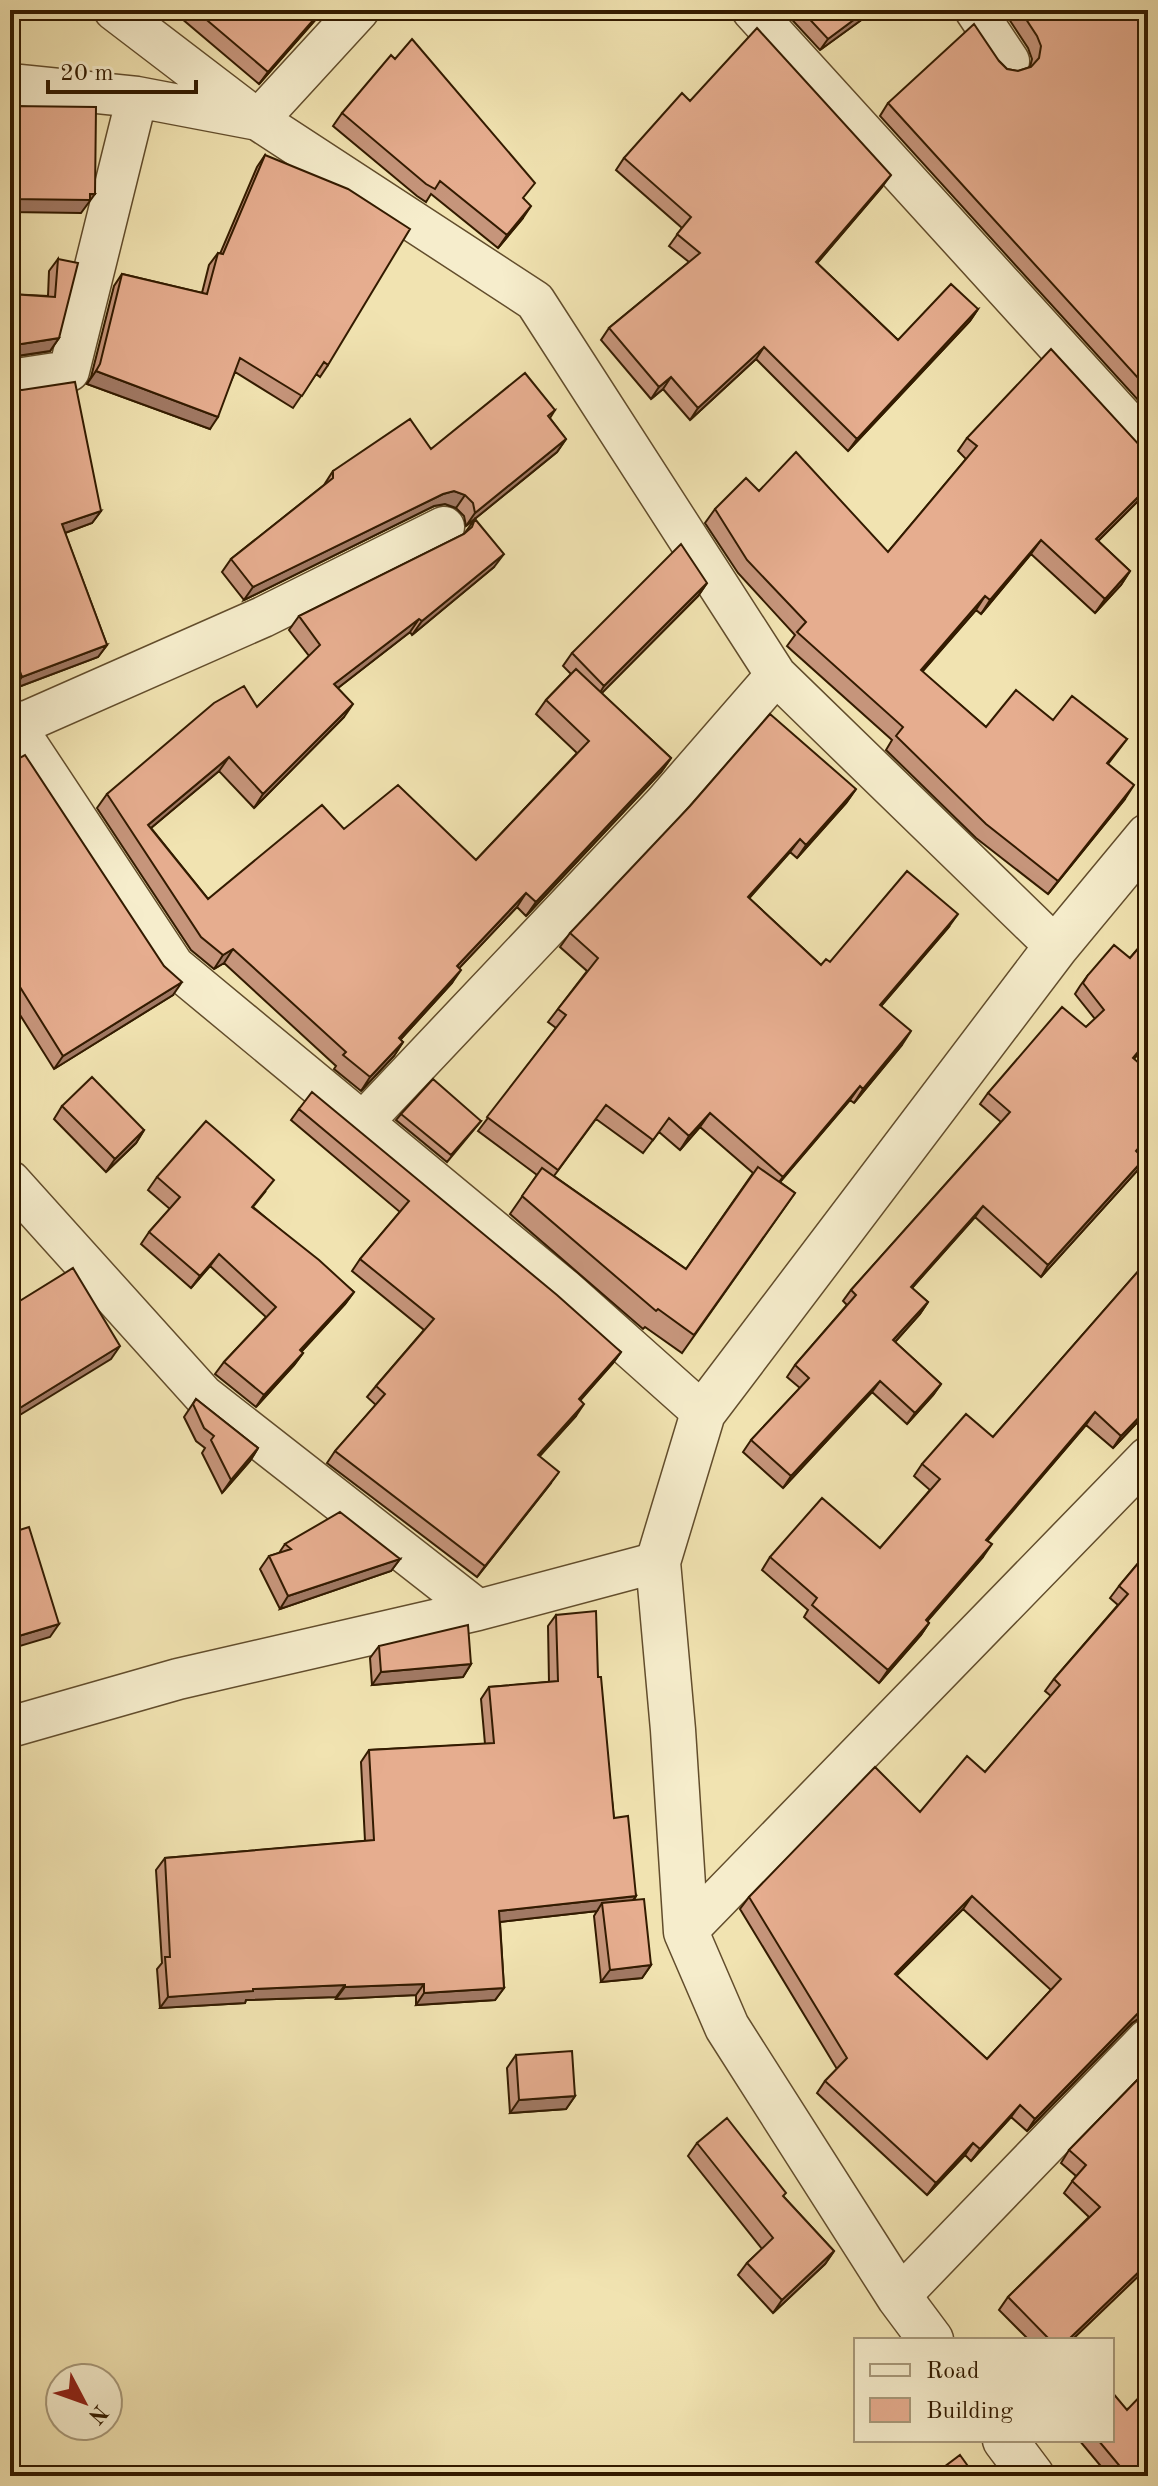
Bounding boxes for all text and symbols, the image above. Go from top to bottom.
scale bar [48,44,196,94]
text: 20 m [60,62,114,86]
legend [854,2338,1114,2442]
text: Road [926,2360,979,2384]
north arrow [44,2362,124,2442]
text: N [84,2400,111,2428]
text: Building [926,2400,1013,2424]

